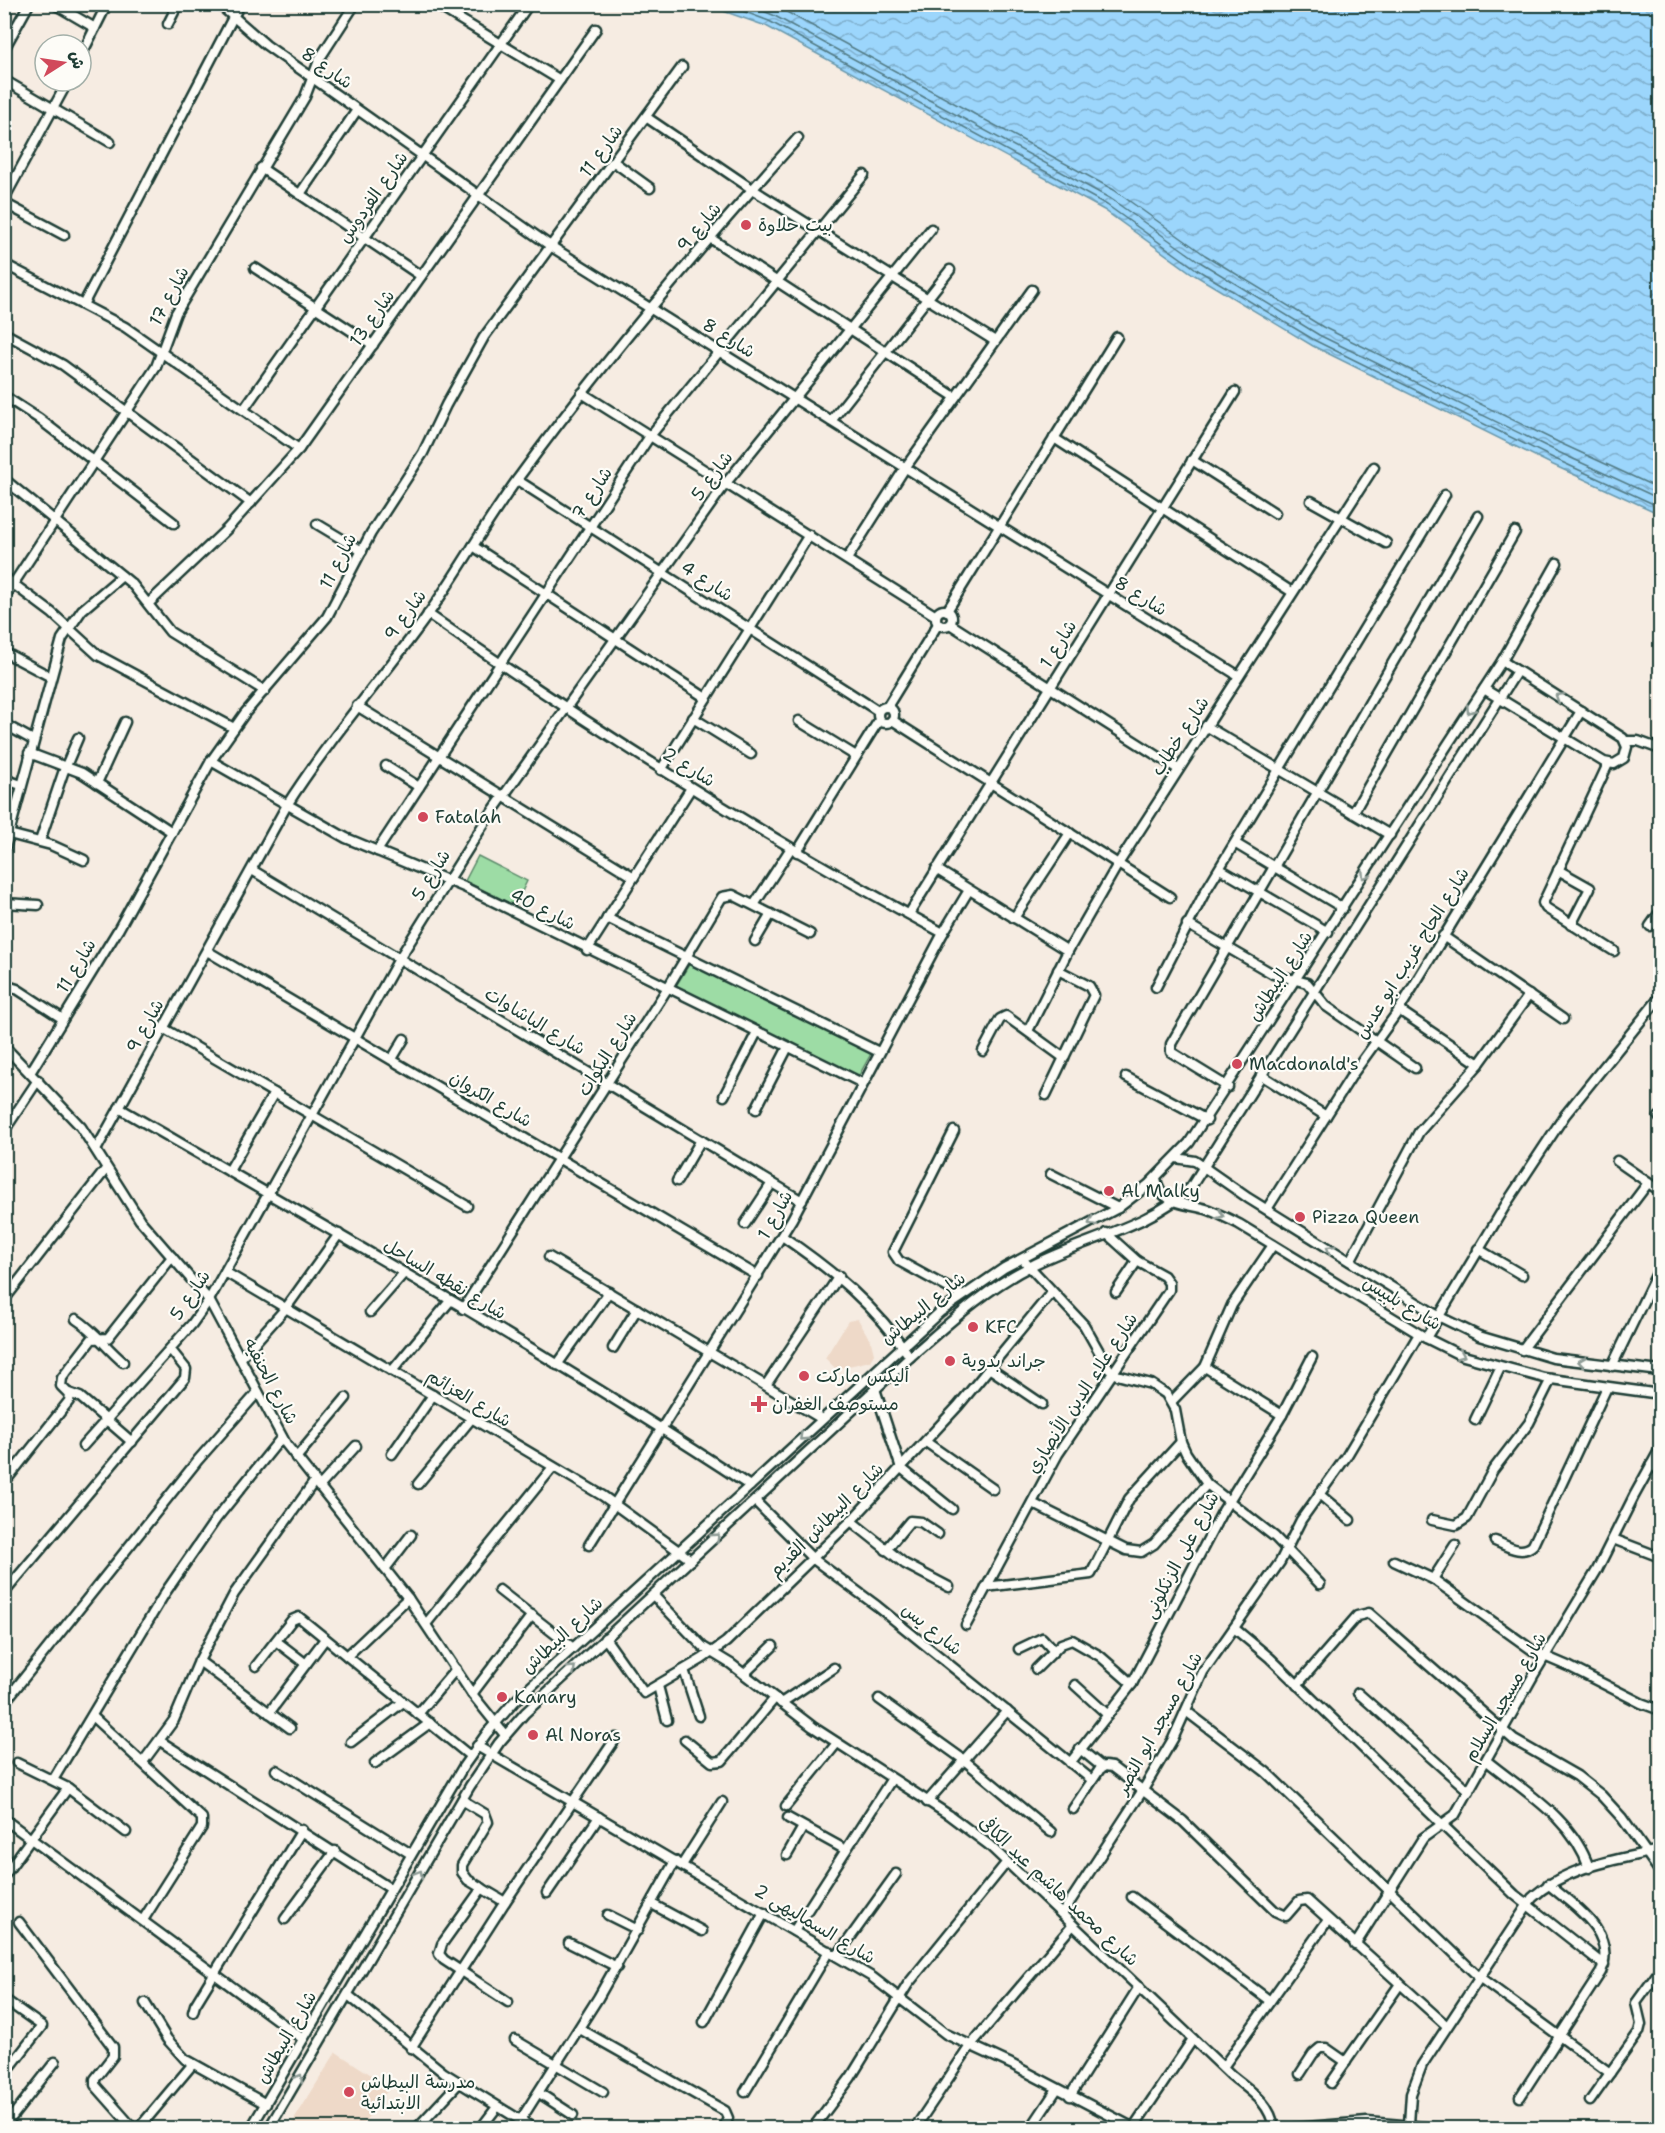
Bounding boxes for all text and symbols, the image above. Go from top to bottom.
north arrow [33,33,93,93]
street label: شارع 8 [296,42,358,94]
text: ش [65,49,89,71]
street label: شارع 11 [574,120,628,182]
street label: شارع الفردوس [333,146,413,248]
street label: شارع 9 [671,197,727,257]
place label: بيت حلاوة [758,213,833,237]
marker: بيت حلاوة [739,218,753,232]
street label: شارع 17 [143,262,195,330]
street label: شارع 13 [344,285,400,351]
street label: شارع 8 [698,313,760,363]
street label: شارع 5 [686,446,738,506]
street label: شارع 7 [566,462,618,524]
street label: شارع 11 [314,529,362,593]
street label: شارع 4 [676,555,738,607]
street label: شارع 8 [1110,571,1172,621]
street label: شارع 9 [378,585,432,645]
street label: شارع 1 [1034,615,1082,673]
street label: شارع خطاب [1145,692,1215,780]
one-way arrow [1555,693,1565,705]
one-way arrow [1467,704,1478,715]
street label: شارع 2 [658,742,720,792]
place label: Fatalah [435,805,501,829]
marker: Fatalah [416,810,430,824]
street label: شارع 5 [406,845,456,905]
street label: شارع الحاج غريب ابو عدس [1349,863,1475,1043]
one-way arrow [1361,868,1372,879]
street label: شارع 40 [506,882,580,936]
street label: شارع البيطاش [1242,926,1318,1026]
street label: شارع 11 [50,934,102,998]
street label: شارع الباشاوات [480,981,590,1061]
street label: شارع 9 [121,995,169,1057]
street label: شارع البكوات [572,1007,642,1101]
place label: Macdonald's [1249,1052,1359,1076]
marker: Macdonald's [1230,1057,1244,1071]
street label: شارع الكروان [445,1065,537,1133]
place label: Al Malky [1121,1179,1200,1203]
marker: Al Malky [1102,1184,1116,1198]
street label: شارع 1 [752,1186,798,1244]
place label: Pizza Queen [1312,1205,1419,1229]
one-way arrow [1213,1208,1224,1220]
marker: Pizza Queen [1293,1210,1307,1224]
one-way arrow [1088,1215,1099,1226]
street label: شارع نقطه الساحل [379,1233,511,1325]
one-way arrow [1326,1244,1336,1256]
street label: شارع 5 [164,1265,216,1325]
street label: شارع البيطاش [875,1266,971,1350]
street label: شارع بلبيس [1358,1270,1446,1336]
street label: شارع علاء الدين الأنصاري [1021,1308,1144,1479]
place label: KFC [985,1315,1017,1339]
marker: KFC [966,1320,980,1334]
street label: شارع الحنفيه [238,1334,304,1428]
one-way arrow [1455,1347,1465,1360]
place label: جراند بدوية [962,1349,1046,1373]
marker: جراند بدوية [943,1354,957,1368]
one-way arrow [1577,1356,1586,1368]
street label: شارع العزائم [421,1363,516,1434]
place label: أليكس ماركت [816,1364,909,1388]
marker: أليكس ماركت [797,1369,811,1383]
place label: مستوصف الغفران [772,1392,899,1416]
marker: مستوصف الغفران [750,1395,768,1413]
one-way arrow [799,1430,809,1441]
street label: شارع البيطاش القديم [763,1457,890,1584]
street label: شارع على الزنكلونى [1137,1487,1225,1623]
one-way arrow [709,1533,720,1544]
street label: شارع البيطاش [516,1591,608,1679]
street label: شارع يس [897,1597,967,1661]
street label: شارع مسجد السلام [1458,1628,1554,1767]
street label: شارع مسجد ابو النصر [1109,1648,1208,1800]
one-way arrow [566,1665,576,1676]
place label: Kanary [514,1685,577,1709]
marker: Kanary [495,1690,509,1704]
place label: Al Noras [545,1723,621,1747]
marker: Al Noras [526,1728,540,1742]
street label: شارع محمد هاشم عبد الكافى [973,1811,1144,1973]
one-way arrow [411,1870,423,1880]
street label: شارع السماليهى 2 [750,1878,880,1970]
street label: شارع البيطاش [250,1986,322,2088]
place label: مدرسة البيطاش الابتدائية [361,2070,475,2115]
one-way arrow [291,2074,303,2084]
marker: مدرسة البيطاش الابتدائية [342,2085,356,2099]

